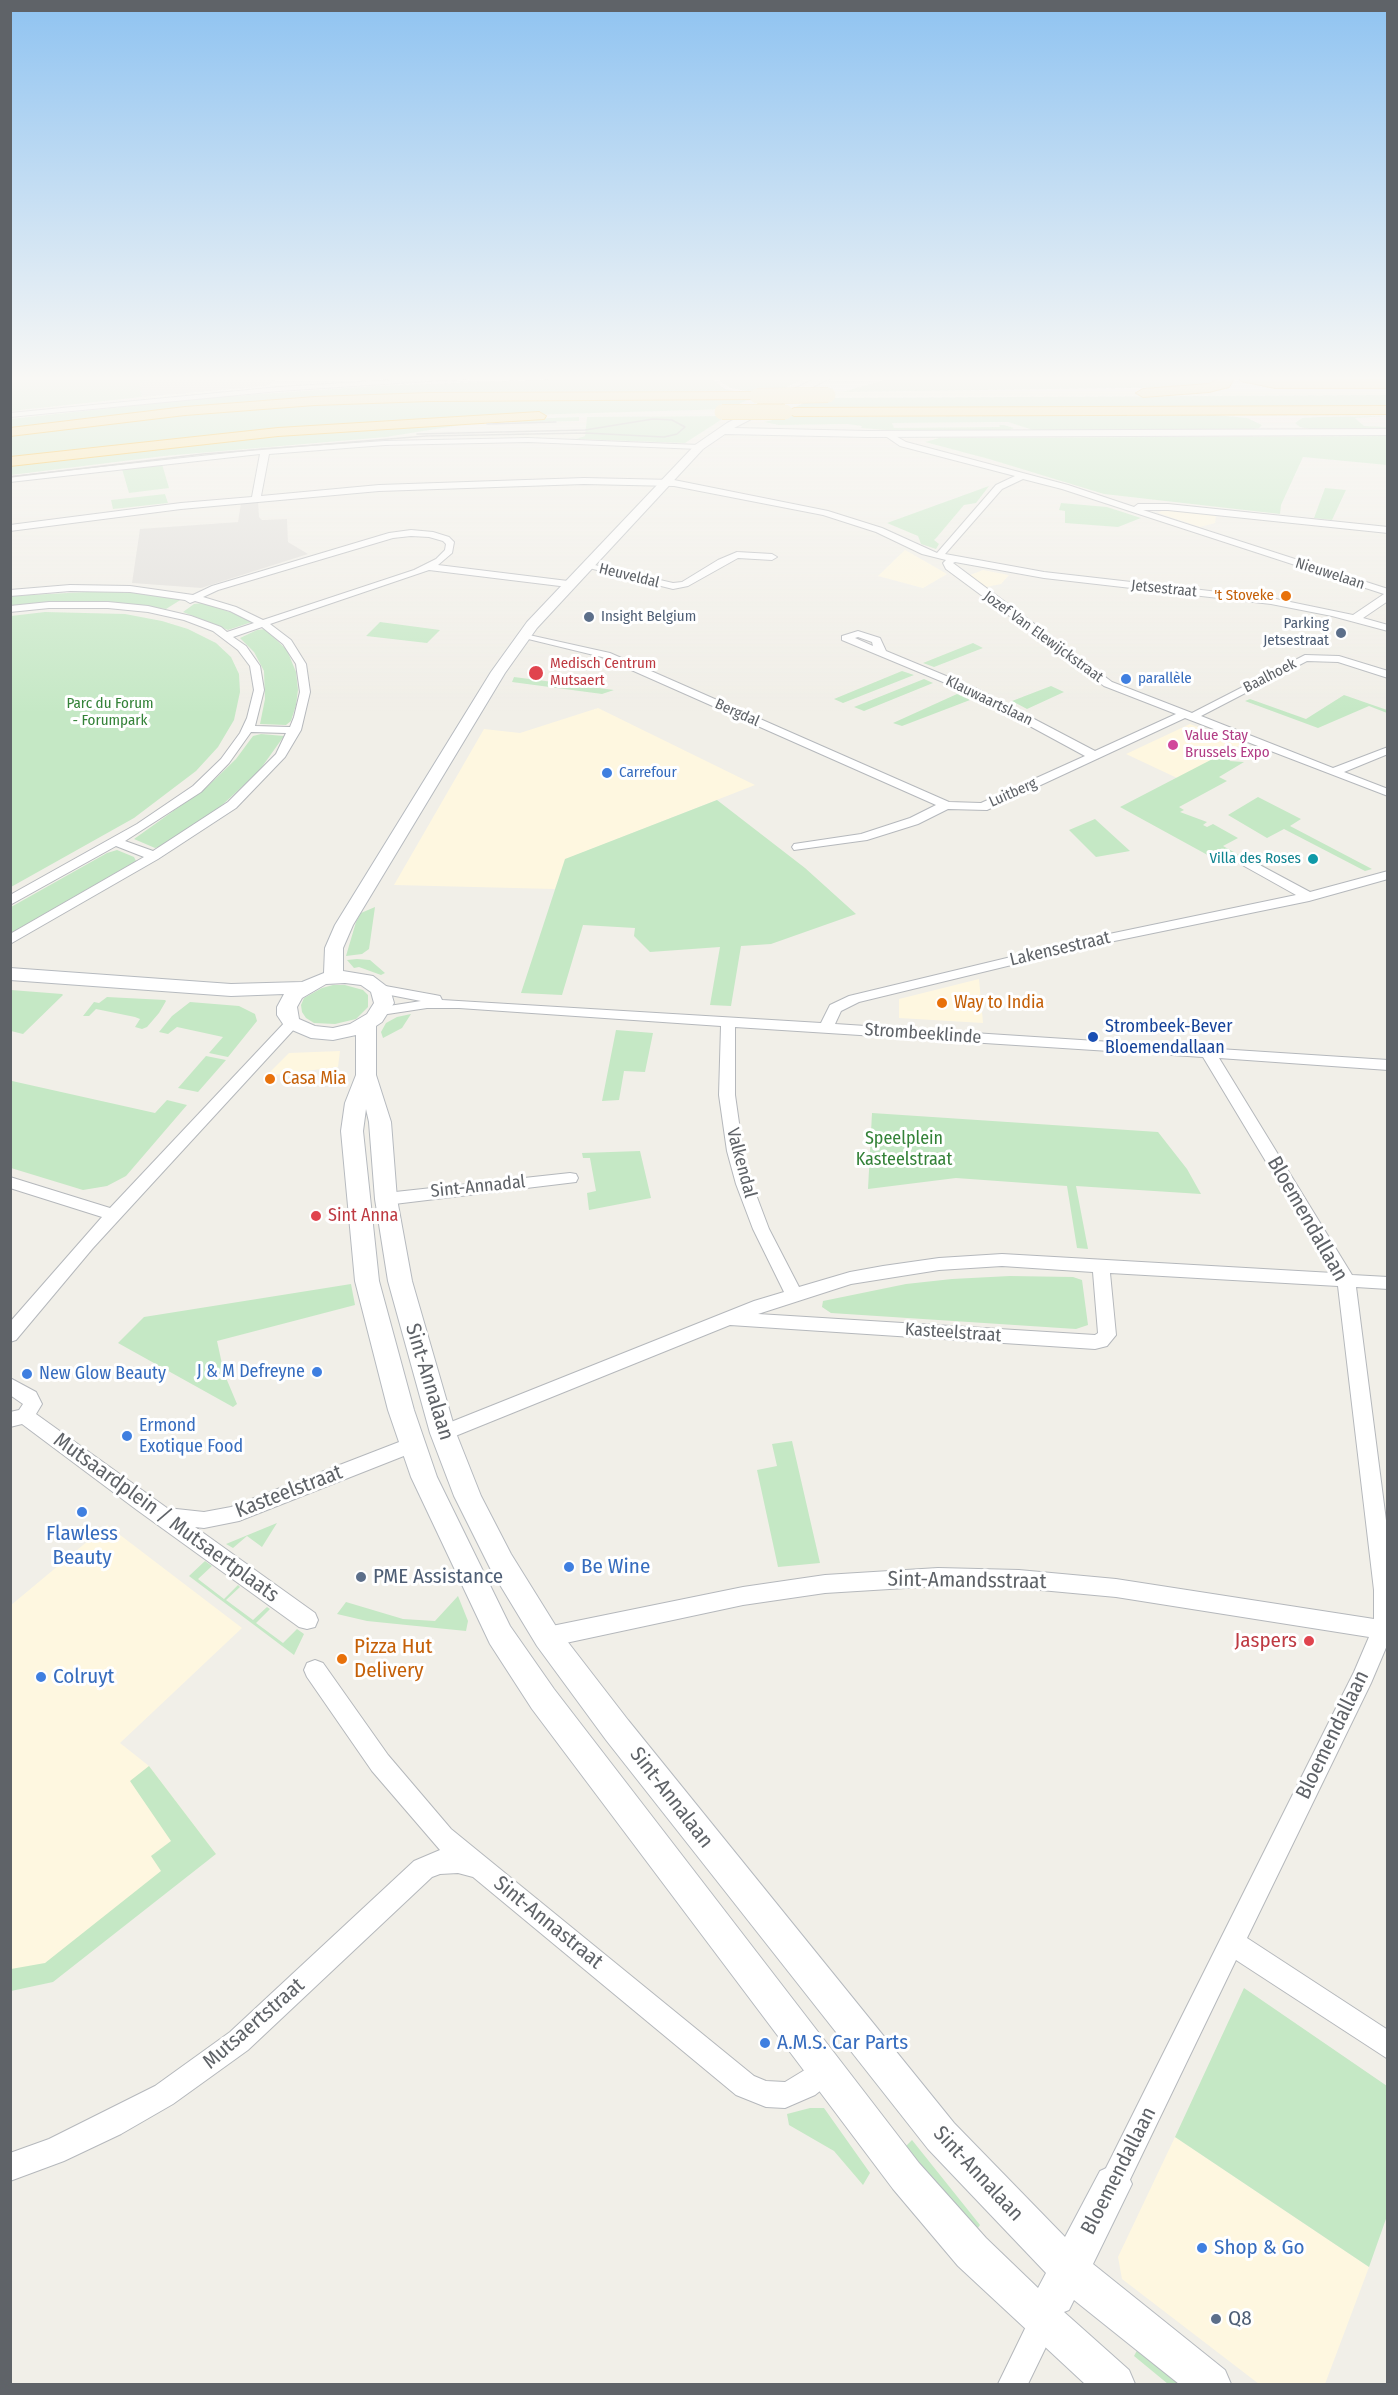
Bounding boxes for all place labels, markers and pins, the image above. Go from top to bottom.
place label: 't Stoveke [1214,587,1274,605]
marker: 't Stoveke [1279,589,1293,603]
place label: Insight Belgium [601,608,696,626]
marker: Insight Belgium [582,610,596,624]
place label: Parking Jetsestraat [1263,615,1329,650]
marker: Parking Jetsestraat [1334,626,1348,640]
place label: Medisch Centrum Mutsaert [550,655,656,690]
marker: Medisch Centrum Mutsaert [527,664,545,682]
place label: parallèle [1138,670,1192,688]
marker: parallèle [1119,672,1133,686]
place label: Value Stay Brussels Expo [1185,727,1270,762]
marker: Value Stay Brussels Expo [1166,738,1180,752]
place label: Carrefour [619,764,677,782]
marker: Carrefour [600,766,614,780]
place label: Villa des Roses [1209,850,1301,868]
marker: Villa des Roses [1306,852,1320,866]
place label: Way to India [954,992,1044,1014]
marker: Way to India [935,996,949,1010]
place label: Strombeek-Bever Bloemendallaan [1105,1016,1232,1058]
marker: Strombeek-Bever Bloemendallaan [1086,1030,1100,1044]
place label: Casa Mia [282,1068,346,1090]
marker: Casa Mia [263,1072,277,1086]
place label: Sint Anna [328,1205,398,1227]
marker: Sint Anna [309,1209,323,1223]
place label: J & M Defreyne [197,1361,305,1383]
place label: New Glow Beauty [39,1363,166,1385]
marker: J & M Defreyne [310,1365,324,1379]
marker: New Glow Beauty [20,1367,34,1381]
place label: Ermond Exotique Food [139,1415,243,1458]
marker: Ermond Exotique Food [120,1429,134,1443]
marker: Flawless Beauty [75,1505,89,1519]
place label: Flawless Beauty [46,1521,118,1571]
place label: Be Wine [581,1554,650,1580]
marker: Be Wine [562,1560,576,1574]
place label: PME Assistance [373,1564,503,1590]
marker: PME Assistance [354,1570,368,1584]
place label: Jaspers [1235,1628,1297,1654]
place label: Pizza Hut Delivery [354,1634,432,1684]
marker: Jaspers [1302,1634,1316,1648]
marker: Pizza Hut Delivery [335,1652,349,1666]
place label: Colruyt [53,1664,114,1690]
marker: Colruyt [34,1670,48,1684]
place label: A.M.S. Car Parts [777,2030,908,2056]
marker: A.M.S. Car Parts [758,2036,772,2050]
place label: Shop & Go [1214,2235,1305,2261]
marker: Shop & Go [1195,2241,1209,2255]
place label: Q8 [1228,2306,1252,2332]
marker: Q8 [1209,2312,1223,2326]

